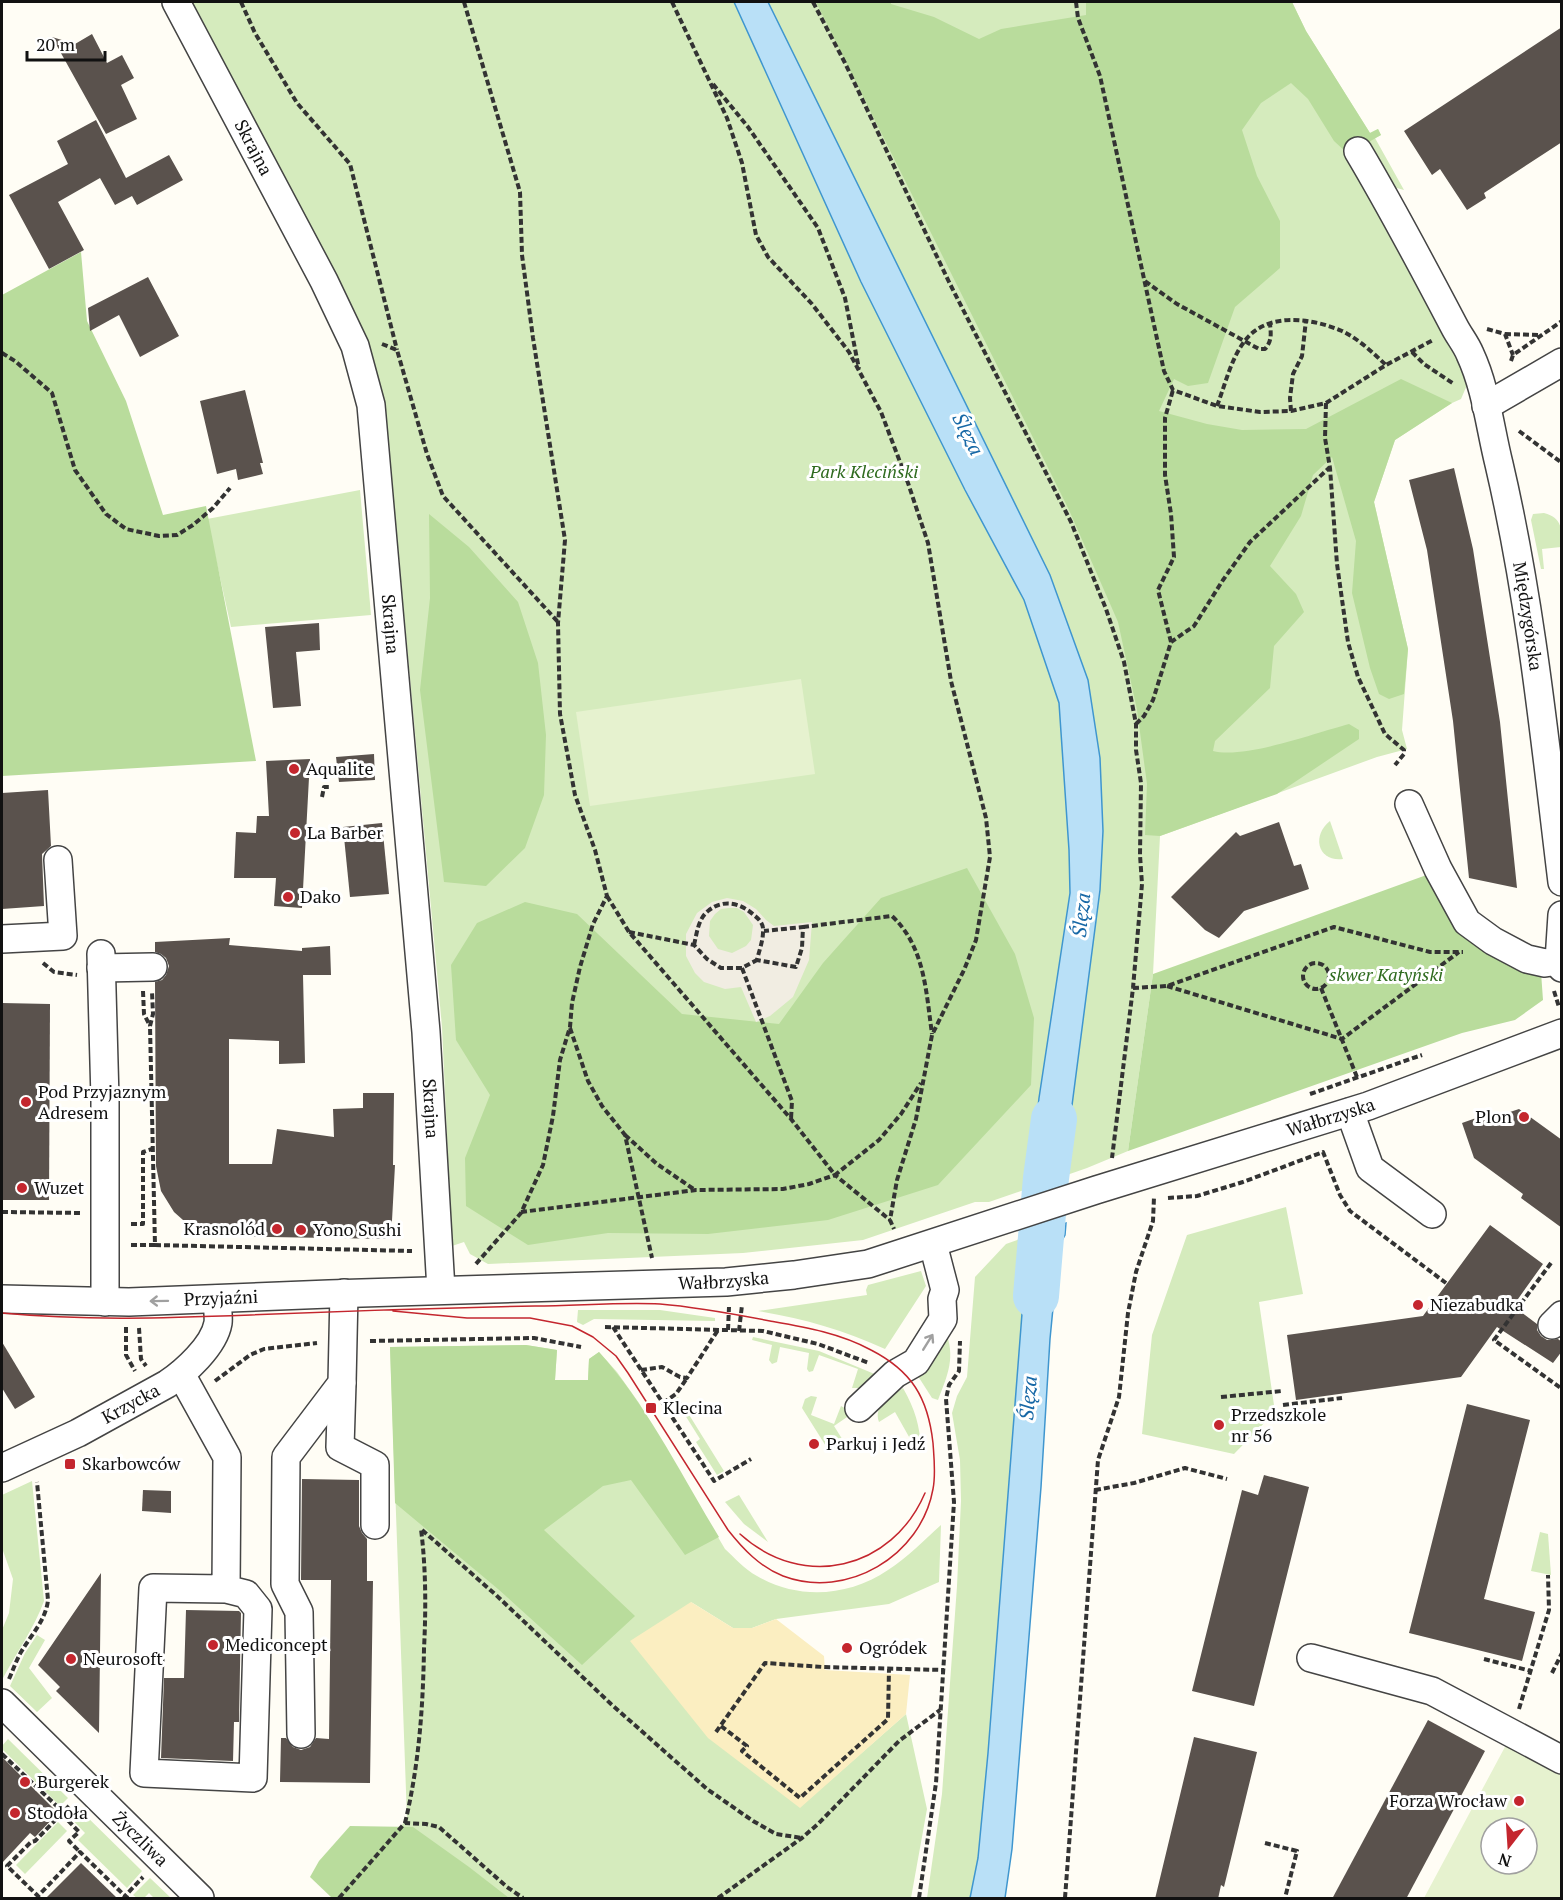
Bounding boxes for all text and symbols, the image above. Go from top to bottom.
scale bar [27,24,105,62]
text: 20 m [36,32,76,56]
street label: Skrajna [230,115,279,179]
water label: Ślęza [946,408,991,460]
park label: Park Kleciński [809,459,918,483]
street label: Międzygórska [1508,560,1549,672]
street label: Skrajna [377,593,406,655]
place label: Aqualite [306,756,374,780]
marker: Aqualite [287,762,301,776]
place label: La Barber [307,820,383,844]
marker: La Barber [288,826,302,840]
place label: Dako [300,884,341,908]
marker: Dako [281,890,295,904]
water label: Ślęza [1065,891,1096,939]
park label: skwer Katyński [1329,962,1443,986]
street label: Skrajna [418,1078,445,1139]
place label: Pod Przyjaznym Adresem [38,1079,167,1124]
street label: Wałbrzyska [1283,1091,1378,1141]
marker: Pod Przyjaznym Adresem [19,1095,33,1109]
place label: Plon [1475,1104,1512,1128]
marker: Plon [1517,1110,1531,1124]
place label: Wuzet [34,1175,85,1199]
marker: Wuzet [15,1181,29,1195]
place label: Krasnolód [184,1216,265,1240]
place label: Yono Sushi [313,1217,402,1241]
marker: Krasnolód [270,1222,284,1236]
marker: Yono Sushi [294,1223,308,1237]
street label: Wałbrzyska [678,1265,770,1294]
street label: Przyjaźni [183,1284,259,1311]
place label: Niezabudka [1430,1292,1524,1316]
one-way arrow [149,1295,169,1307]
marker: Niezabudka [1411,1298,1425,1312]
one-way arrow [923,1334,935,1351]
water label: Ślęza [1012,1375,1043,1421]
street label: Krzycka [97,1377,164,1429]
place label: Klecina [663,1395,723,1419]
marker: Klecina [644,1401,658,1415]
place label: Przedszkole nr 56 [1231,1402,1326,1447]
marker: Przedszkole nr 56 [1212,1418,1226,1432]
place label: Parkuj i Jedź [826,1431,926,1455]
marker: Parkuj i Jedź [807,1437,821,1451]
place label: Skarbowców [82,1451,181,1475]
marker: Skarbowców [63,1457,77,1471]
place label: Mediconcept [225,1632,328,1656]
place label: Ogródek [859,1635,928,1659]
marker: Mediconcept [206,1638,220,1652]
marker: Ogródek [840,1641,854,1655]
place label: Neurosoft [83,1646,163,1670]
marker: Neurosoft [64,1652,78,1666]
place label: Burgerek [37,1769,110,1793]
marker: Burgerek [18,1775,32,1789]
place label: Forza Wrocław [1389,1788,1508,1812]
marker: Forza Wrocław [1512,1794,1526,1808]
place label: Stodoła [27,1800,88,1824]
marker: Stodoła [8,1806,22,1820]
street label: Życzliwa [108,1806,174,1871]
north arrow [1479,1816,1539,1876]
text: N [1496,1848,1514,1873]

